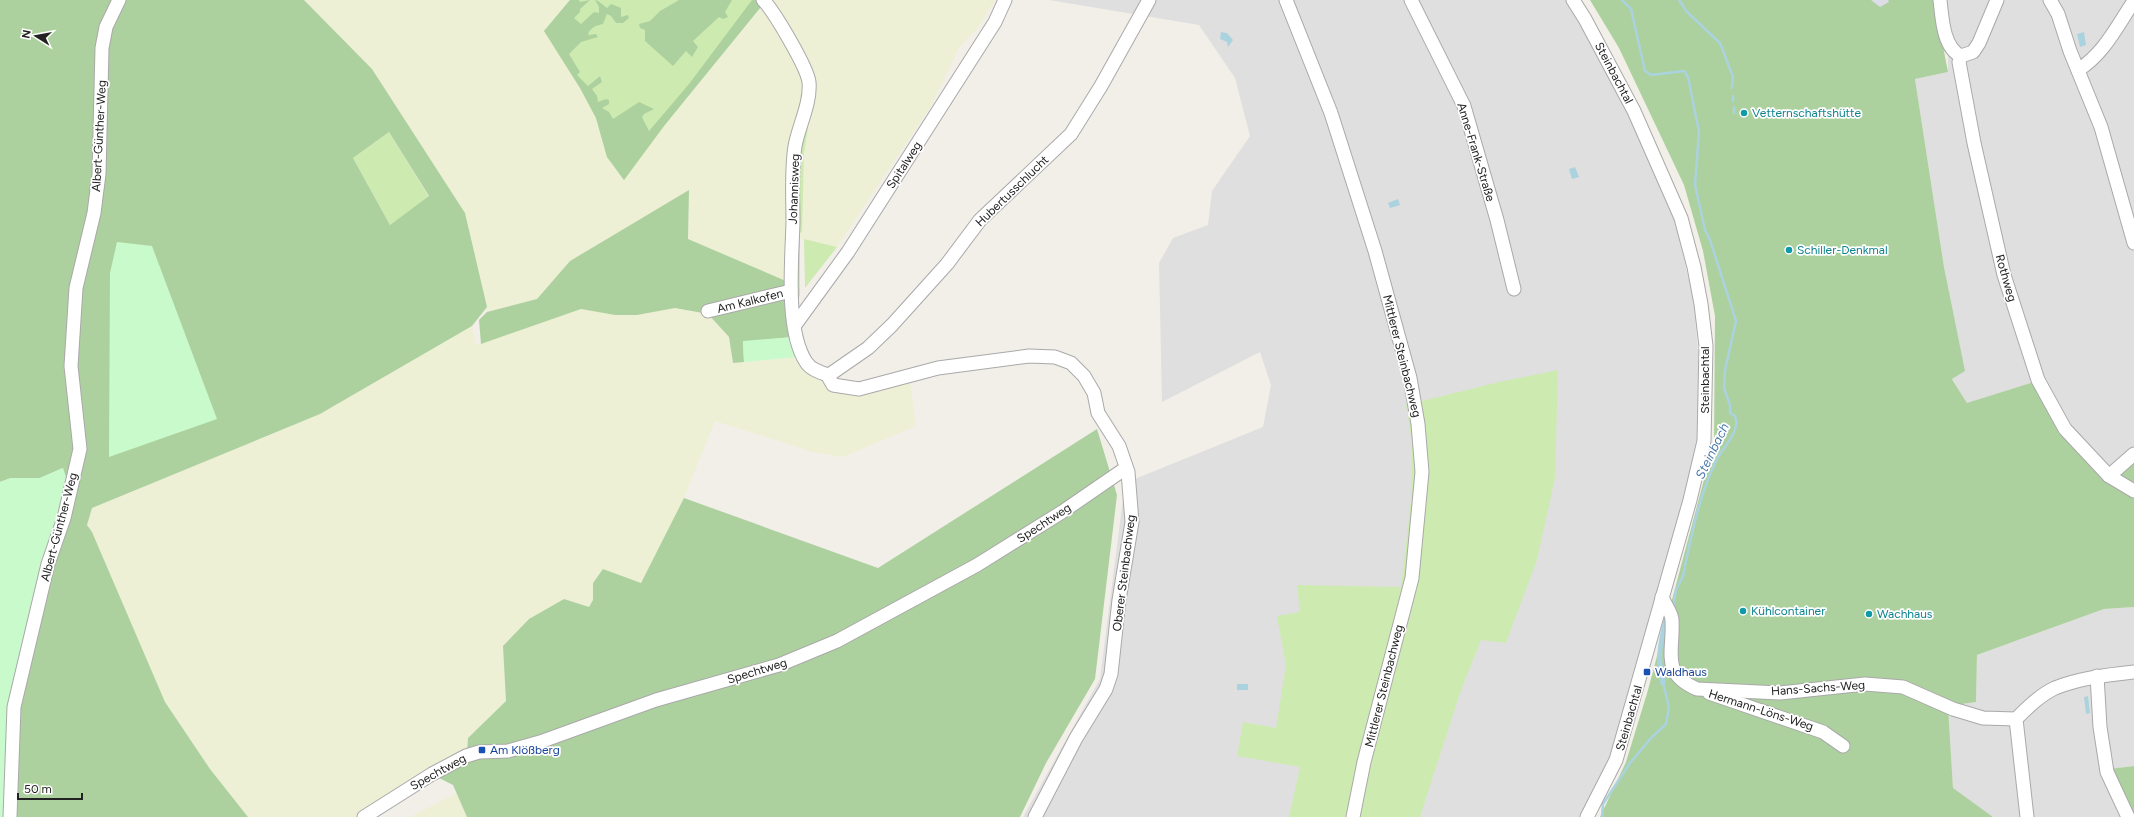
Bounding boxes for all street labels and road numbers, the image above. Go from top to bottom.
street label: Steinbachtal [1592,40,1636,106]
street label: Albert-Günther-Weg [89,80,109,192]
street label: Anne-Frank-Straße [1454,101,1498,204]
street label: Spitalweg [884,139,924,191]
street label: Hubertusschlucht [973,152,1052,229]
street label: Johannisweg [786,153,802,225]
street label: Rothweg [1993,253,2019,303]
street label: Am Kalkofen [716,286,785,316]
street label: Mittlerer Steinbachweg [1380,293,1424,419]
street label: Steinbachtal [1698,346,1712,414]
street label: Albert-Günther-Weg [38,471,80,583]
street label: Spechtweg [1014,500,1074,546]
street label: Oberer Steinbachweg [1110,514,1138,632]
street label: Mittlerer Steinbachweg [1362,623,1406,749]
street label: Spechtweg [725,655,789,687]
street label: Hans-Sachs-Weg [1770,678,1866,698]
street label: Steinbachtal [1613,684,1645,752]
street label: Hermann-Löns-Weg [1707,686,1815,734]
street label: Spechtweg [408,751,468,793]

